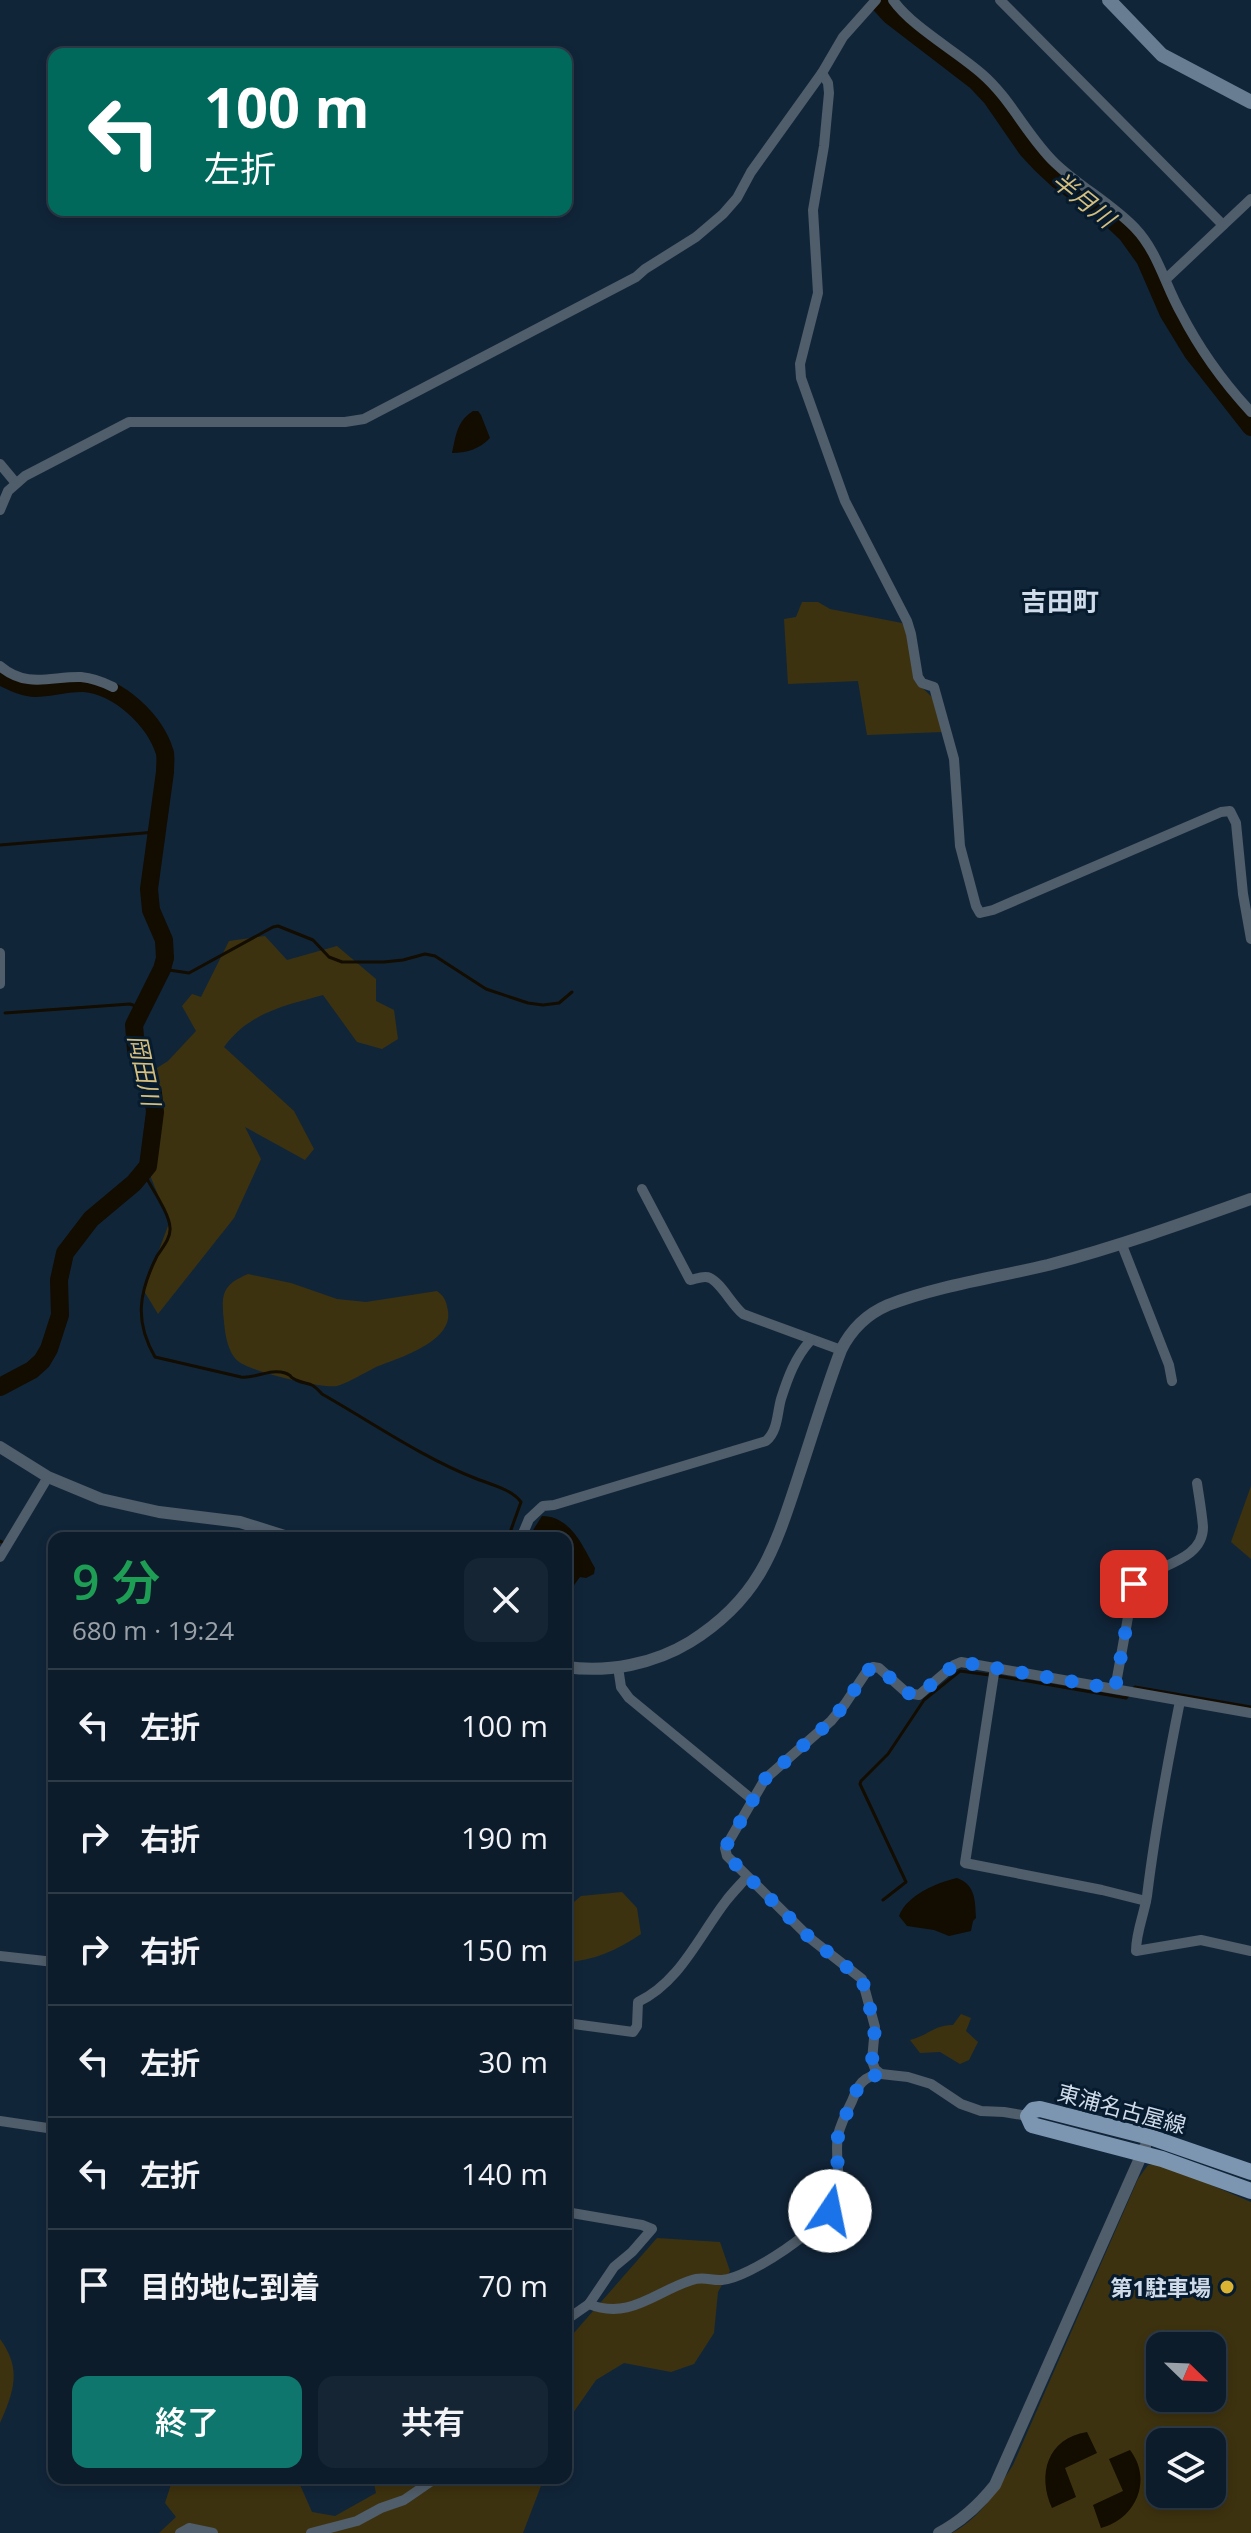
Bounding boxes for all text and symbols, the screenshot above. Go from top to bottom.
text: 100 m [204,68,370,144]
icon: left [72,80,176,184]
text: 左折 [204,144,276,193]
water label: 半月川 [1046,164,1125,236]
district label: 吉田町 [1021,583,1099,619]
water label: 岡田川 [121,1031,169,1112]
text: 9 分 [72,1549,160,1614]
pin [1100,1550,1168,1618]
button: close [464,1558,548,1642]
icon: arrive [1112,1562,1156,1606]
text: 680 m · 19:24 [72,1612,234,1648]
icon: left [72,1703,116,1747]
text: 100 m [461,1705,548,1746]
text: 左折 [140,1706,200,1747]
icon: right [72,1815,116,1859]
text: 190 m [461,1817,548,1858]
text: 右折 [140,1818,200,1859]
icon: right [72,1927,116,1971]
text: 150 m [461,1929,548,1970]
text: 右折 [140,1930,200,1971]
icon: left [72,2039,116,2083]
text: 30 m [478,2041,548,2082]
text: 左折 [140,2042,200,2083]
street label: 東浦名古屋線 [1054,2076,1190,2140]
icon: left [72,2151,116,2195]
text: 140 m [461,2153,548,2194]
text: 左折 [140,2154,200,2195]
position arrow [788,2169,872,2253]
icon: arrive [72,2263,116,2307]
text: 70 m [478,2265,548,2306]
text: 目的地に到着 [140,2266,320,2307]
place label: 第1駐車場 [1110,2272,1211,2302]
marker: 第1駐車場 [1218,2278,1236,2296]
north arrow [1146,2332,1226,2412]
map controls [1146,2332,1226,2508]
button: 終了 [72,2376,302,2468]
button: 共有 [318,2376,548,2468]
button: layers [1146,2428,1226,2508]

